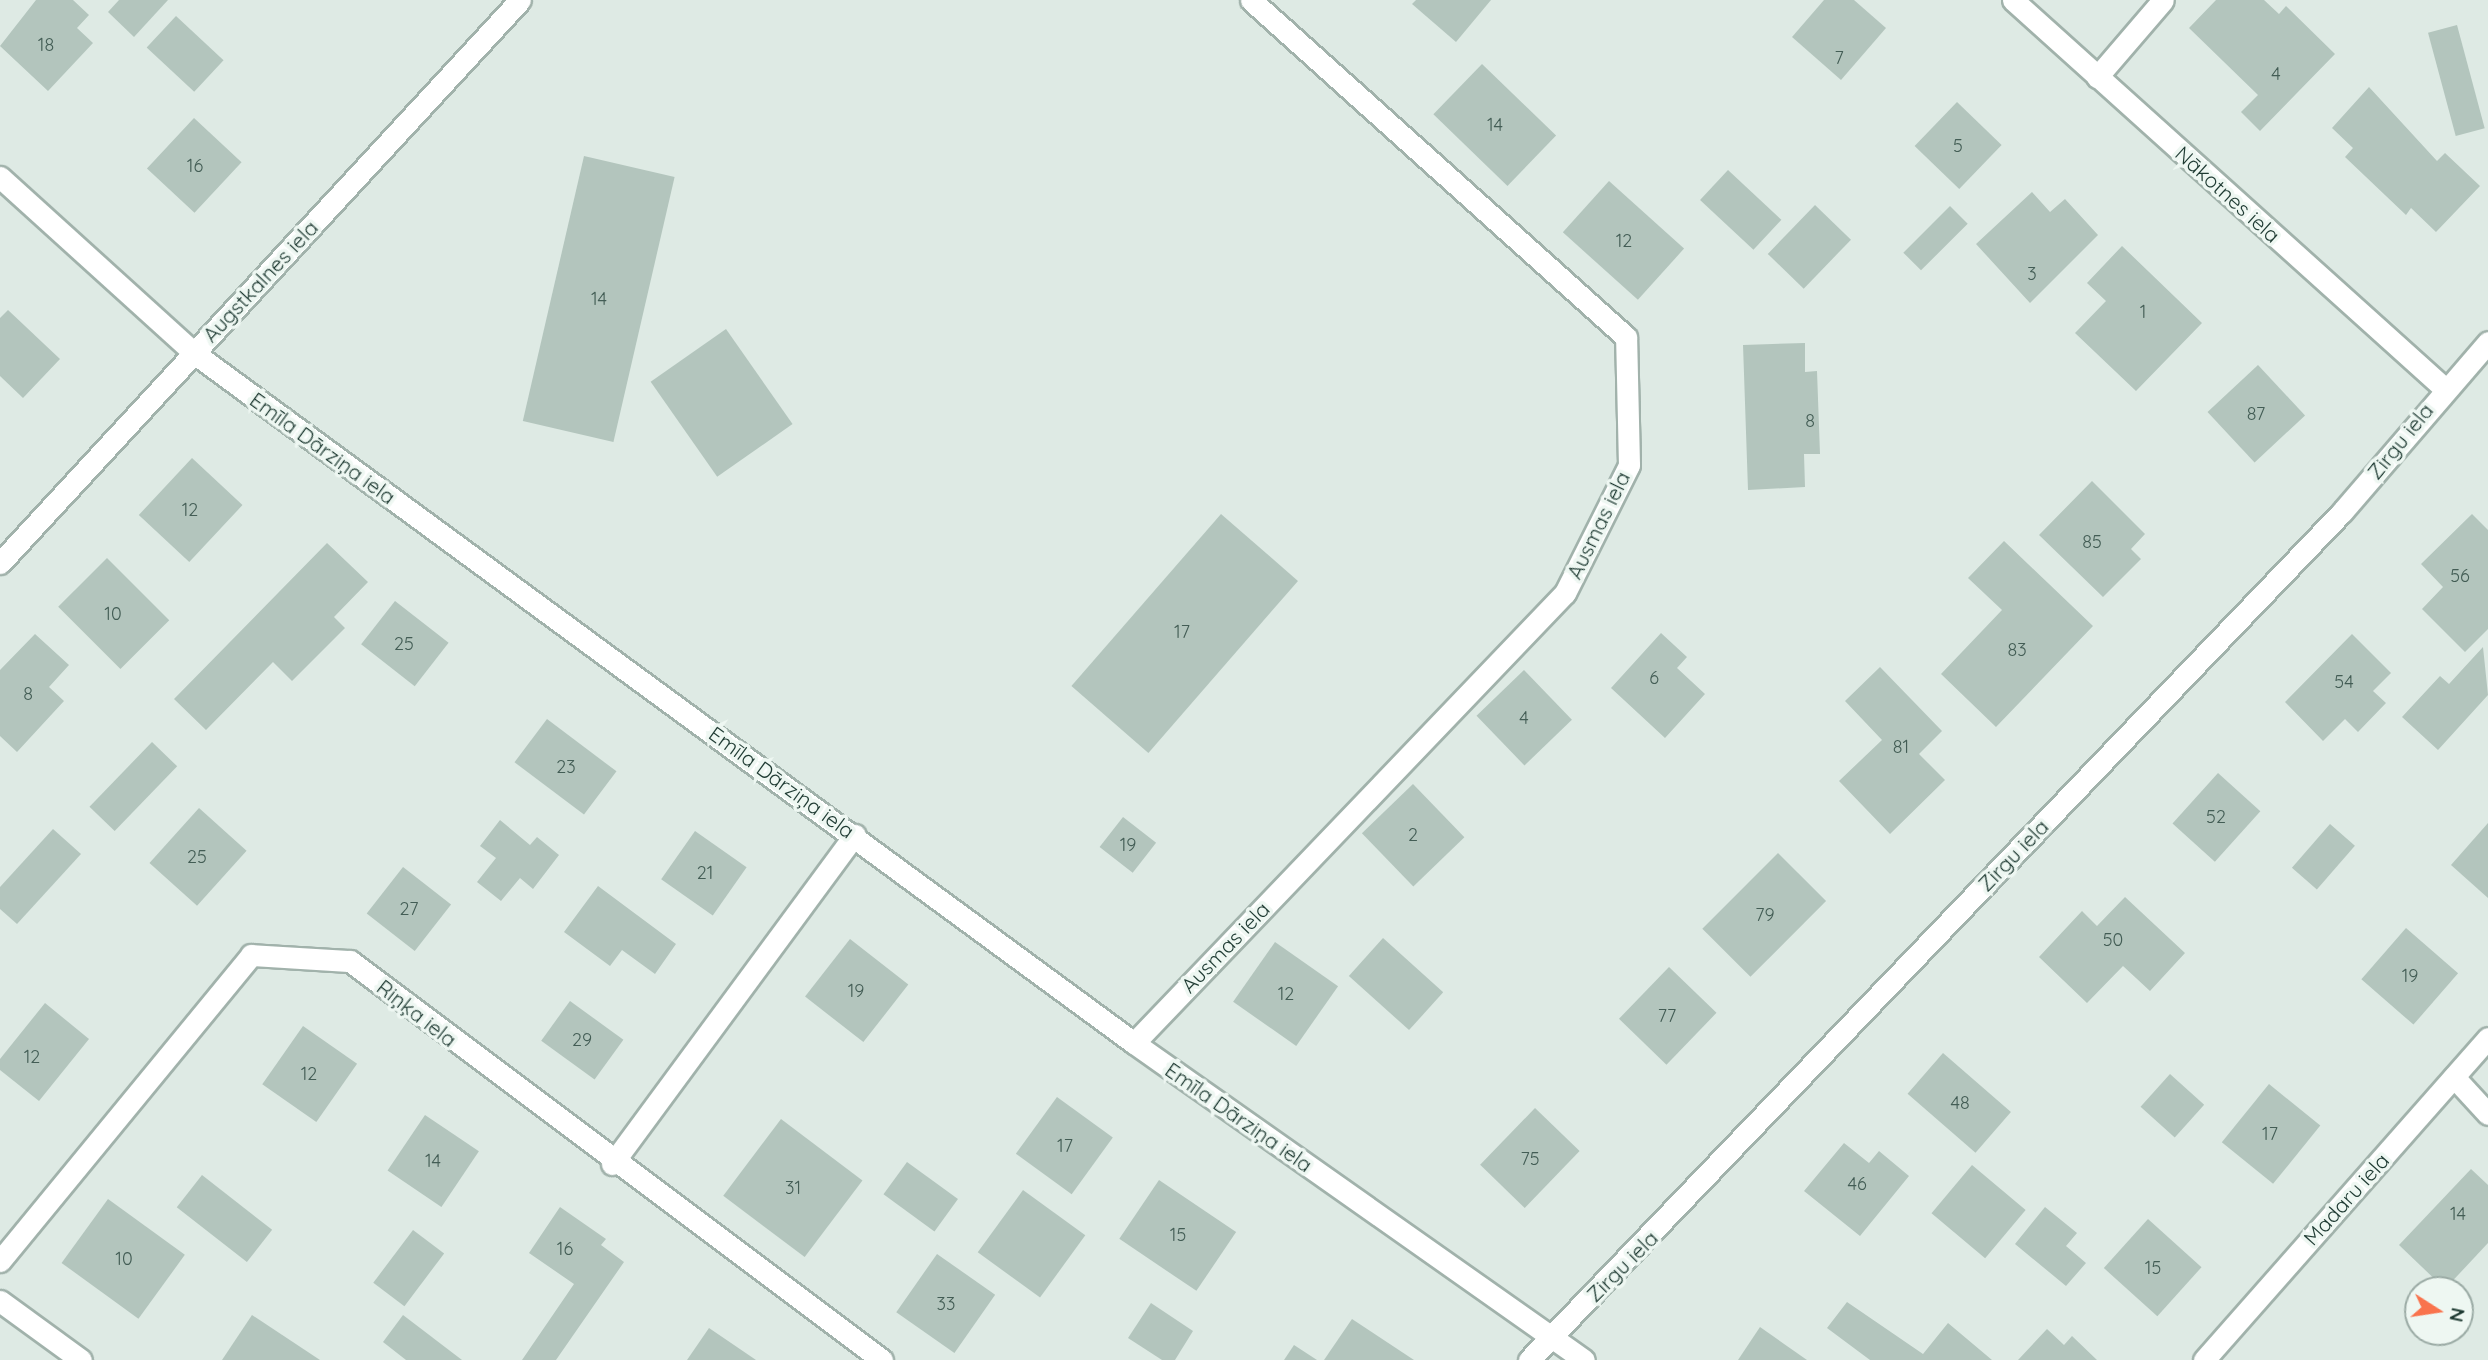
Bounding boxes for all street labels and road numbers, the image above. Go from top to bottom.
street label: Nākotnes iela [2170,140,2286,248]
street label: Augstkalnes iela [197,215,323,347]
street label: Emīla Dārziņa iela [245,387,401,509]
street label: Zirgu iela [2362,398,2438,484]
street label: Ausmas iela [1561,467,1635,583]
street label: Emīla Dārziņa iela [704,721,860,843]
street label: Zirgu iela [1973,814,2053,896]
street label: Ausmas iela [1175,896,1275,998]
street label: Riņķa iela [372,974,462,1052]
street label: Emīla Dārziņa iela [1161,1057,1317,1177]
street label: Madaru iela [2298,1148,2394,1250]
street label: Zirgu iela [1581,1225,1663,1307]

